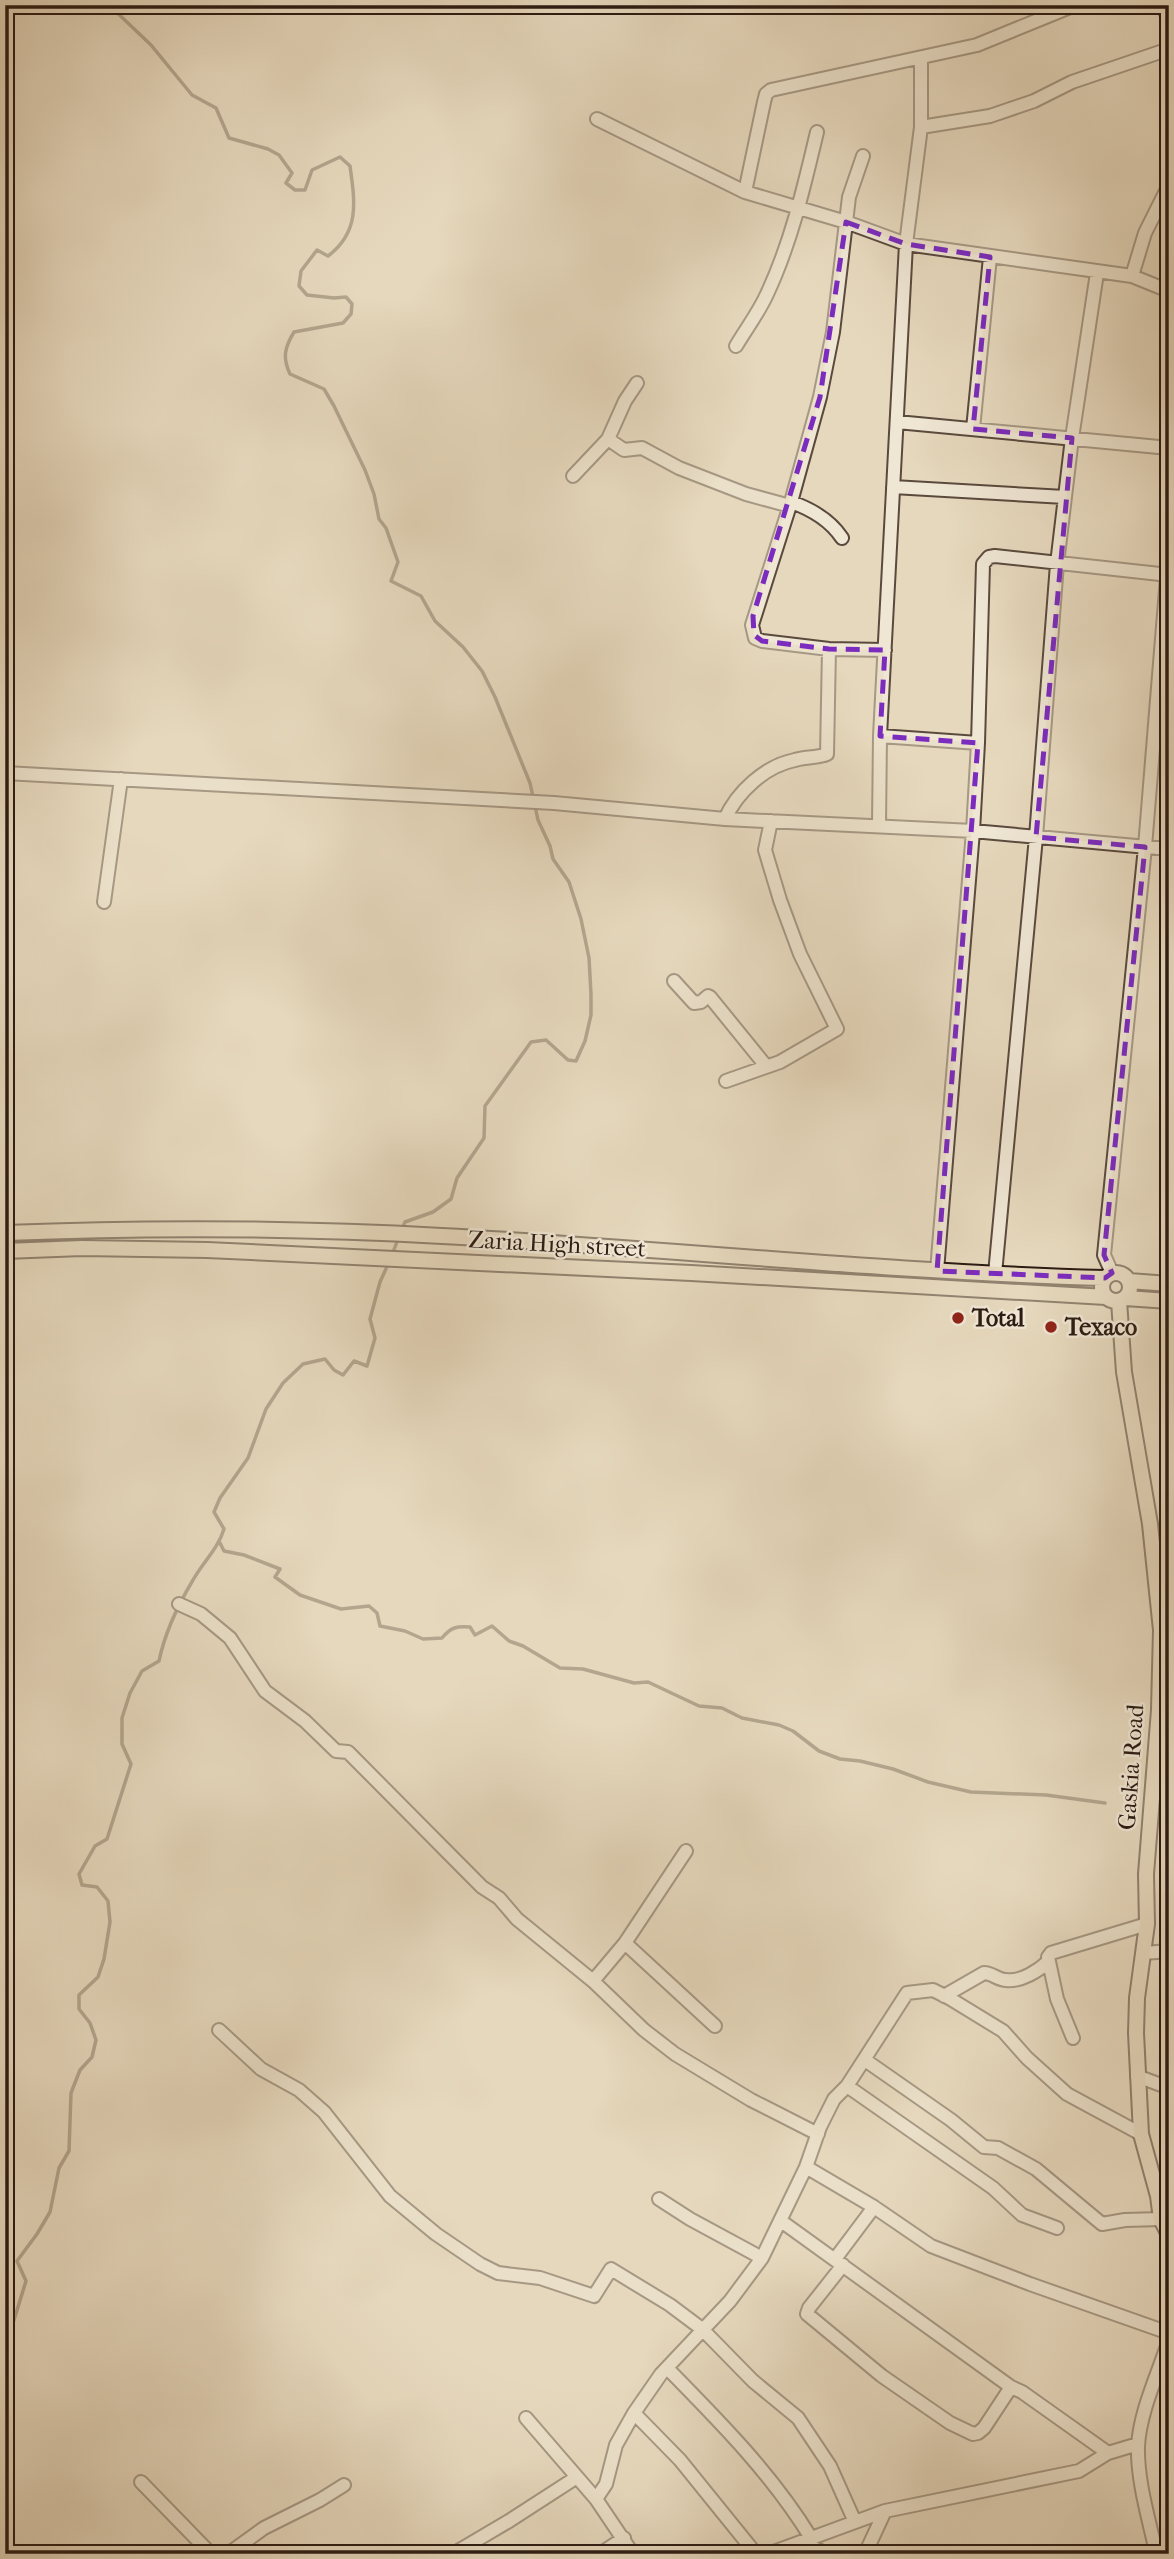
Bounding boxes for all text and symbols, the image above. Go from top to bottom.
street label: Zaria High street [467,1225,647,1263]
place label: Total [971,1304,1025,1332]
marker: Total [950,1310,966,1326]
place label: Texaco [1064,1313,1137,1341]
marker: Texaco [1043,1319,1059,1335]
street label: Gaskia Road [1113,1702,1149,1831]

